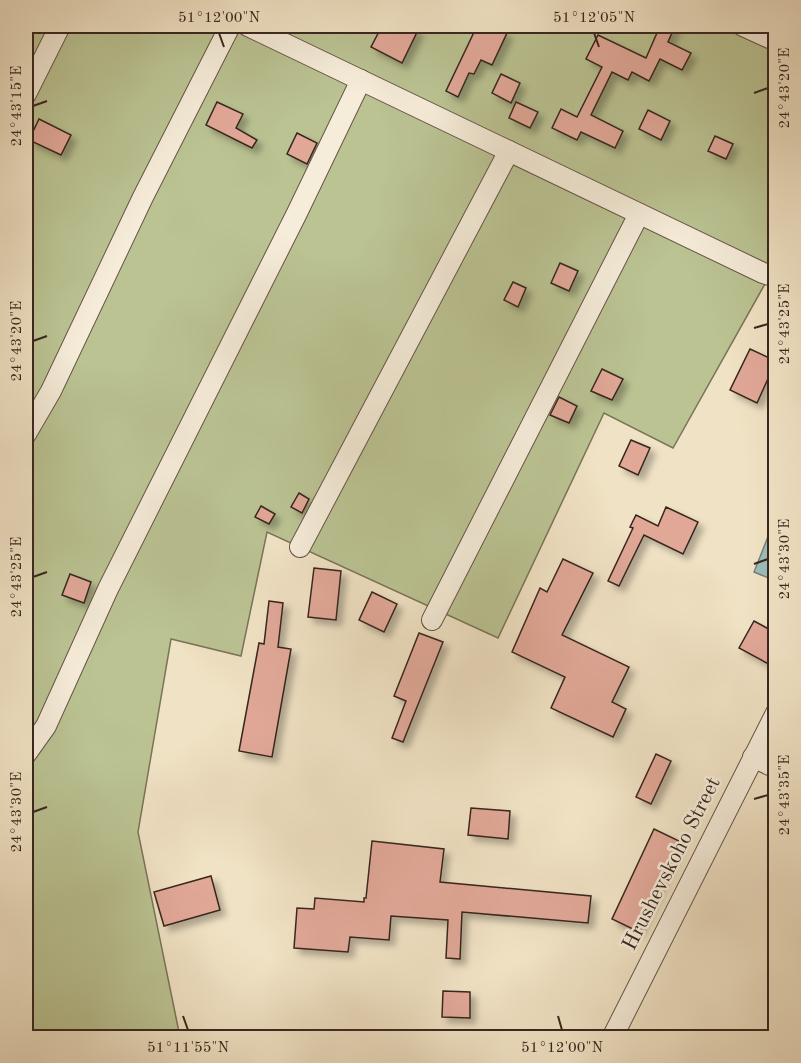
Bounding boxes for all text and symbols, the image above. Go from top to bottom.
text: 51°12'00"N [178,11,260,26]
text: 51°12'05"N [553,11,635,26]
text: 24°43'20"E [778,48,793,128]
text: 24°43'15"E [10,66,25,146]
text: 24°43'25"E [778,284,793,364]
text: 24°43'20"E [10,301,25,381]
text: 24°43'30"E [778,519,793,599]
text: 24°43'25"E [10,537,25,617]
text: 24°43'35"E [778,755,793,835]
text: 24°43'30"E [10,772,25,852]
street label: Hrushevskoho Street [619,774,725,954]
text: 51°11'55"N [147,1041,229,1056]
text: 51°12'00"N [521,1041,603,1056]

